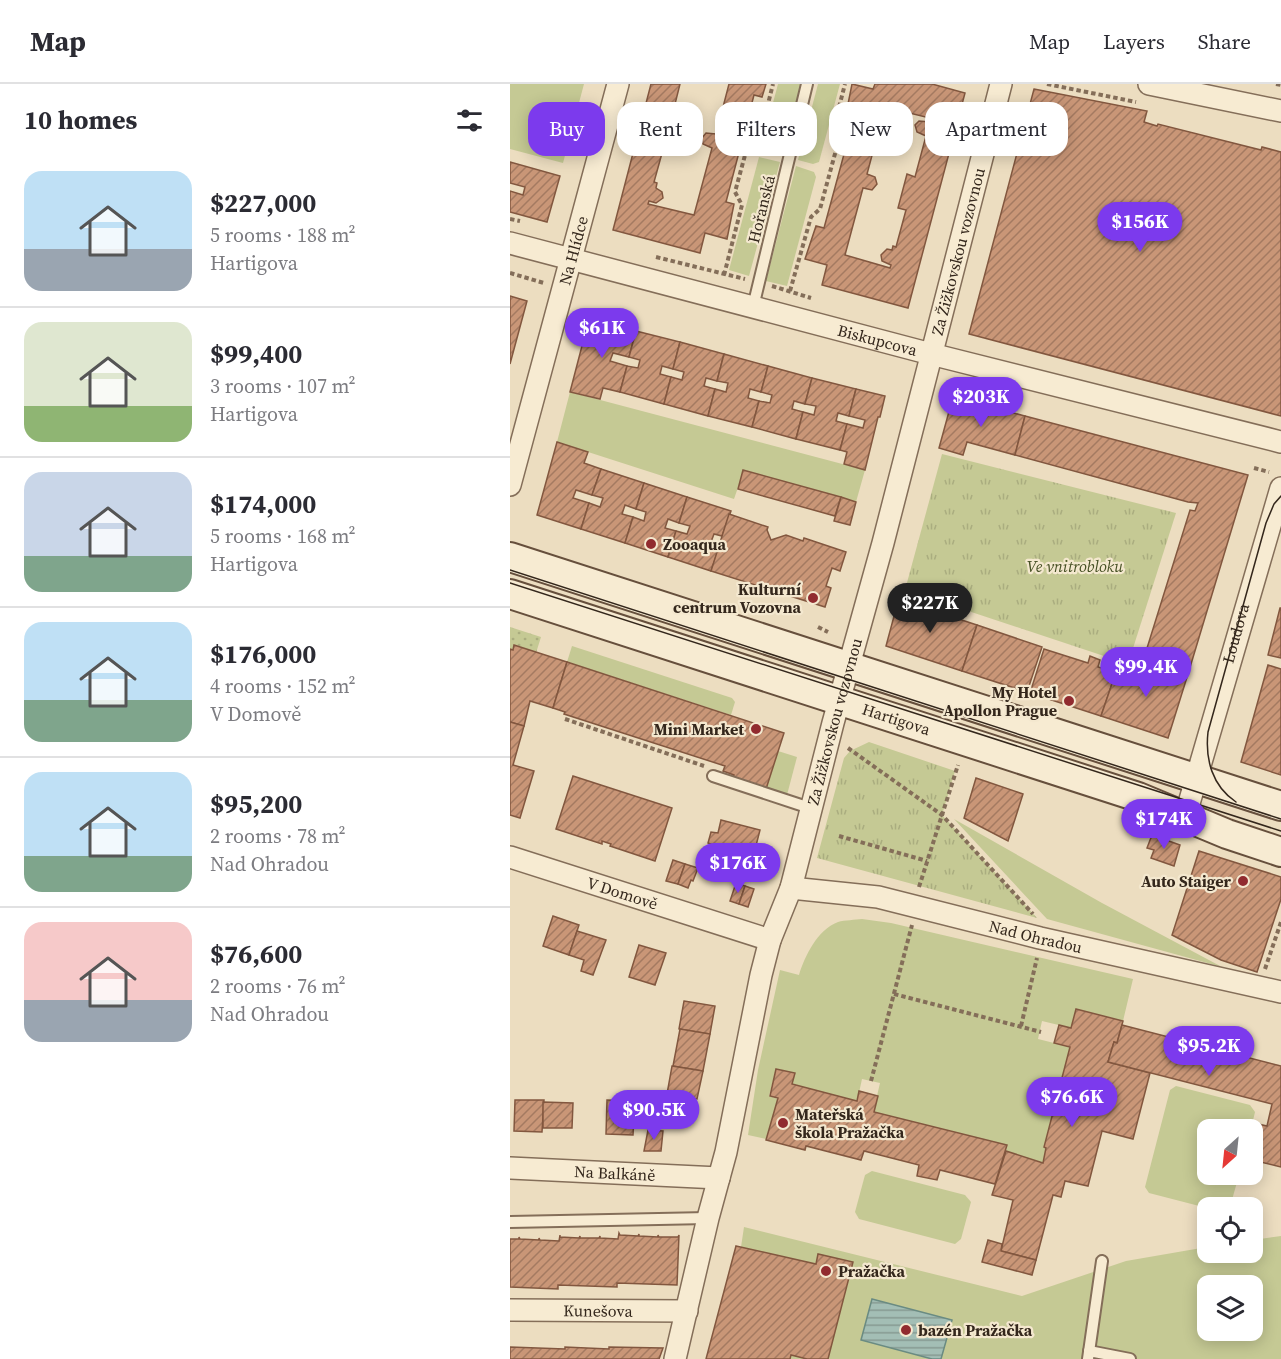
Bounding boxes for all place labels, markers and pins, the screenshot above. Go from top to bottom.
pin: $156K [1098,202,1182,253]
pin: $61K [566,308,638,359]
pin: $203K [939,377,1023,428]
place label: Zooaqua [663,533,726,555]
marker: Zooaqua [644,537,658,551]
place label: Kulturní centrum Vozovna [673,578,801,618]
pin: $227K [888,583,972,634]
marker: Kulturní centrum Vozovna [806,591,820,605]
pin: $99.4K [1097,647,1195,698]
place label: My Hotel Apollon Prague [943,681,1057,721]
marker: My Hotel Apollon Prague [1062,694,1076,708]
place label: Mini Market [653,718,744,740]
marker: Mini Market [749,722,763,736]
pin: $174K [1122,799,1206,850]
pin: $176K [696,843,780,894]
place label: Auto Staiger [1141,870,1232,892]
marker: Auto Staiger [1236,874,1250,888]
pin: $95.2K [1160,1026,1258,1077]
pin: $76.6K [1023,1077,1121,1128]
pin: $90.5K [605,1090,703,1141]
place label: Mateřská škola Pražačka [795,1103,905,1143]
marker: Mateřská škola Pražačka [776,1116,790,1130]
place label: Pražačka [838,1260,906,1282]
marker: Pražačka [819,1264,833,1278]
place label: bazén Pražačka [918,1319,1033,1341]
marker: bazén Pražačka [899,1323,913,1337]

